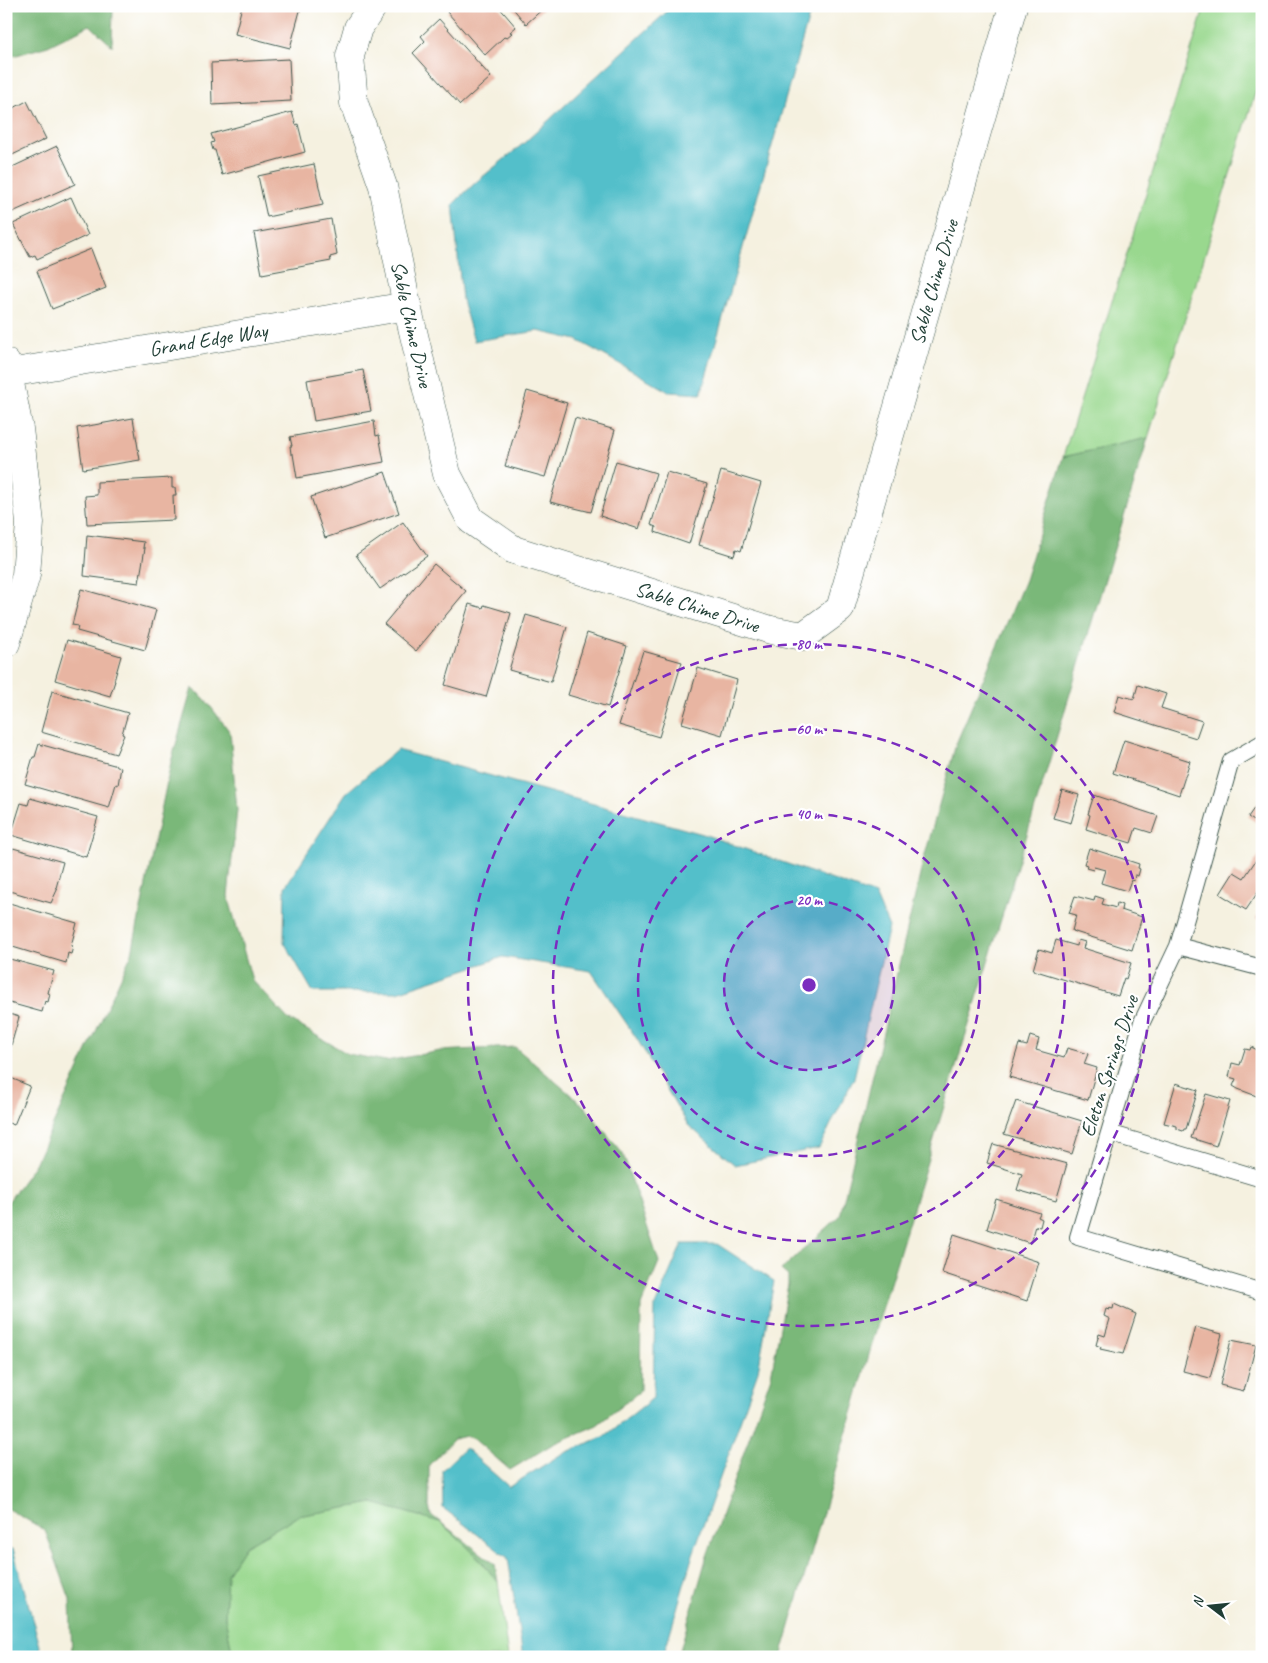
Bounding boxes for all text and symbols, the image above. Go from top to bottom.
street label: Sable Chime Drive [904,215,964,347]
street label: Sable Chime Drive [385,259,439,391]
street label: Grand Edge Way [147,316,271,362]
street label: Sable Chime Drive [632,575,763,639]
text: 80 m [796,635,823,654]
text: 60 m [796,720,823,739]
text: 40 m [796,805,823,824]
text: 20 m [796,891,823,910]
centre of rings [800,976,818,994]
street label: Eleton Springs Drive [1074,991,1144,1140]
north arrow [1186,1580,1236,1630]
text: N [1189,1594,1208,1609]

